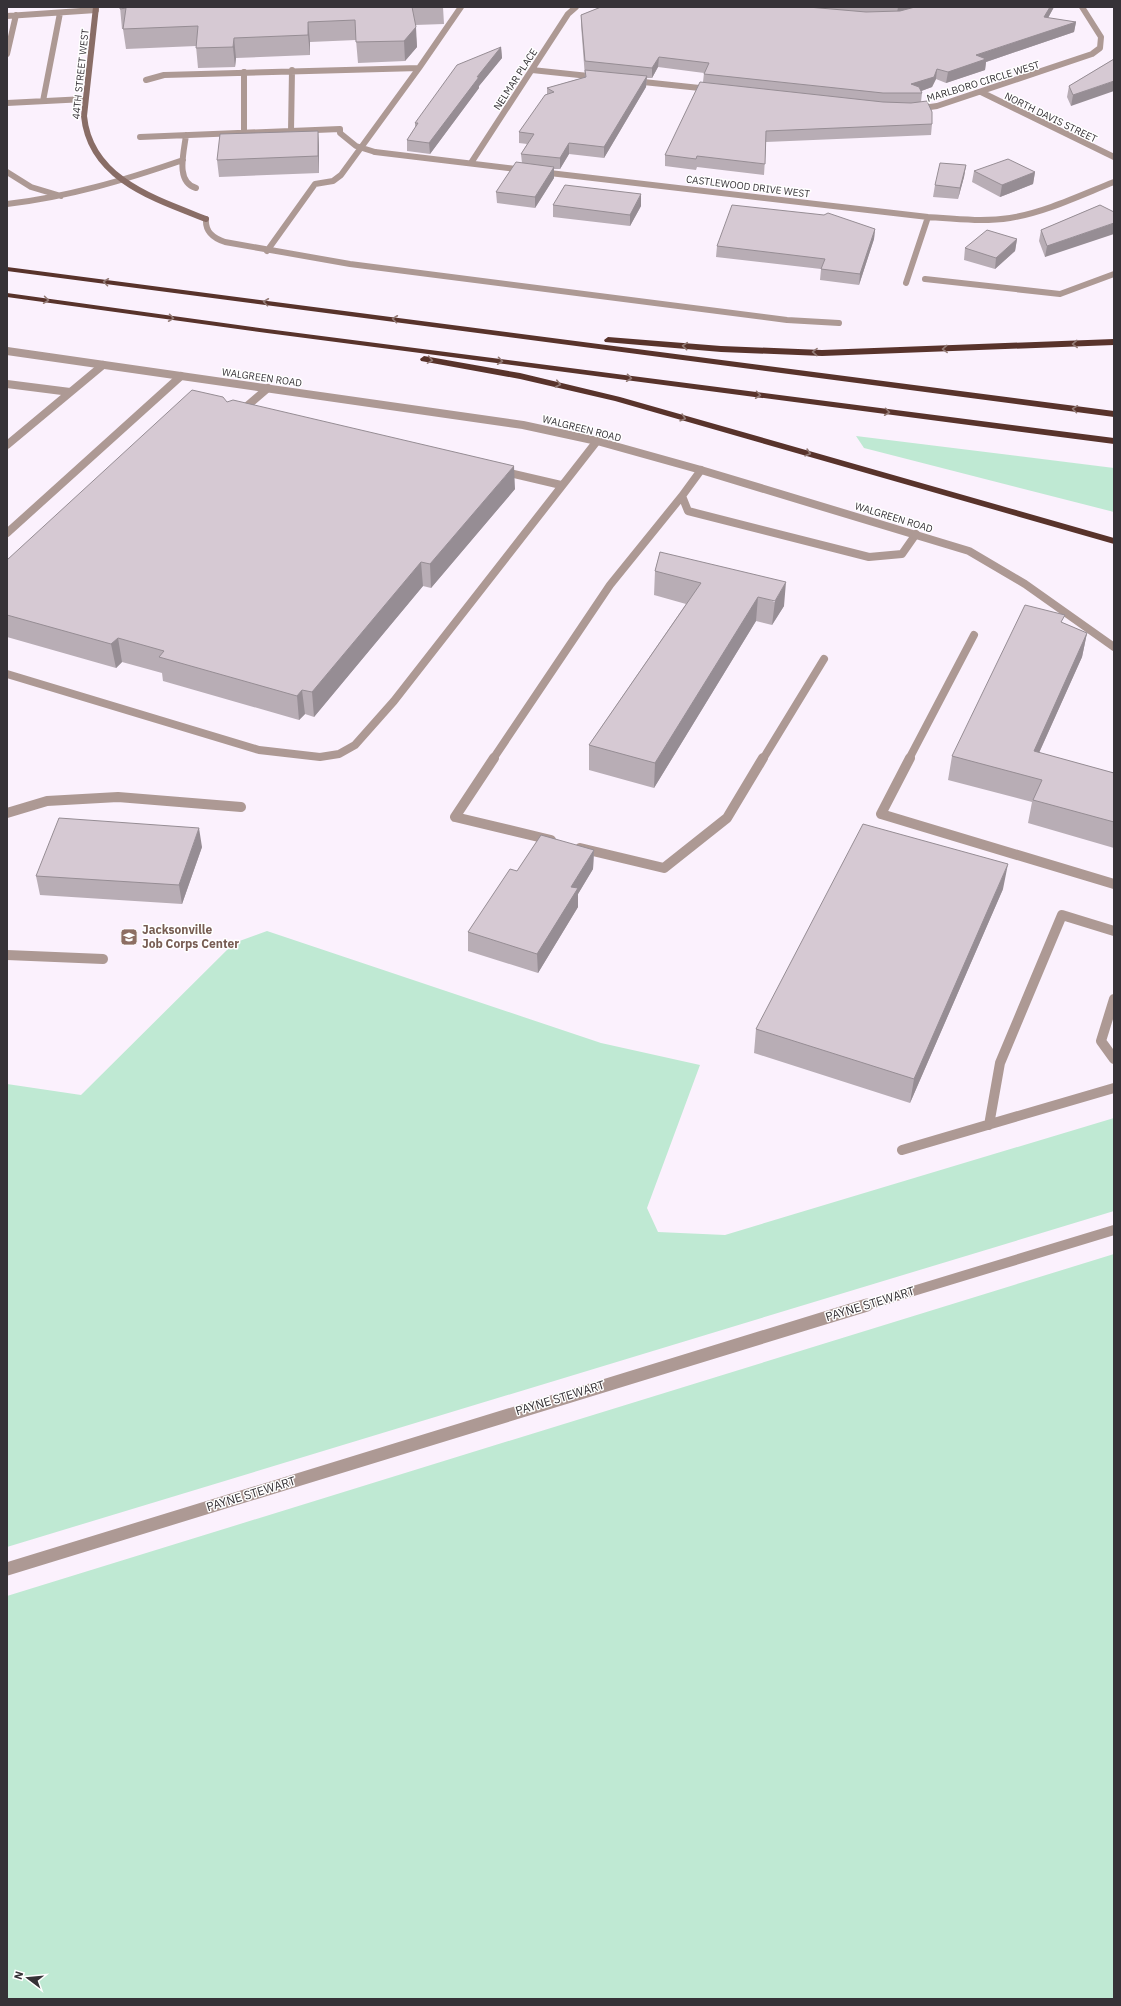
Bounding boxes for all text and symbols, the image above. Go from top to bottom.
street label: 44TH STREET WEST [69,28,92,120]
street label: NELMAR PLACE [491,46,540,112]
street label: MARLBORO CIRCLE WEST [925,58,1041,105]
street label: NORTH DAVIS STREET [1002,89,1099,146]
street label: CASTLEWOOD DRIVE WEST [685,172,811,201]
one-way arrow [103,277,109,286]
one-way arrow [43,295,49,304]
one-way arrow [263,298,269,307]
one-way arrow [168,313,175,322]
one-way arrow [392,315,398,324]
one-way arrow [1072,340,1078,348]
one-way arrow [682,342,688,351]
one-way arrow [942,344,948,353]
one-way arrow [812,348,818,357]
one-way arrow [427,355,433,364]
one-way arrow [497,356,503,365]
street label: WALGREEN ROAD [221,365,303,390]
one-way arrow [626,373,632,382]
one-way arrow [554,380,561,388]
one-way arrow [755,390,761,399]
one-way arrow [1072,405,1078,414]
one-way arrow [884,407,890,416]
street label: WALGREEN ROAD [541,412,623,445]
one-way arrow [680,413,686,421]
one-way arrow [804,448,811,457]
street label: WALGREEN ROAD [853,499,935,536]
place label: Jacksonville Job Corps Center [142,922,239,951]
school or university icon: Jacksonville Job Corps Center [119,927,139,947]
street label: PAYNE STEWART [823,1283,916,1324]
street label: PAYNE STEWART [513,1377,606,1418]
street label: PAYNE STEWART [204,1473,297,1514]
north arrow [8,1958,48,1998]
text: N [11,1969,26,1981]

